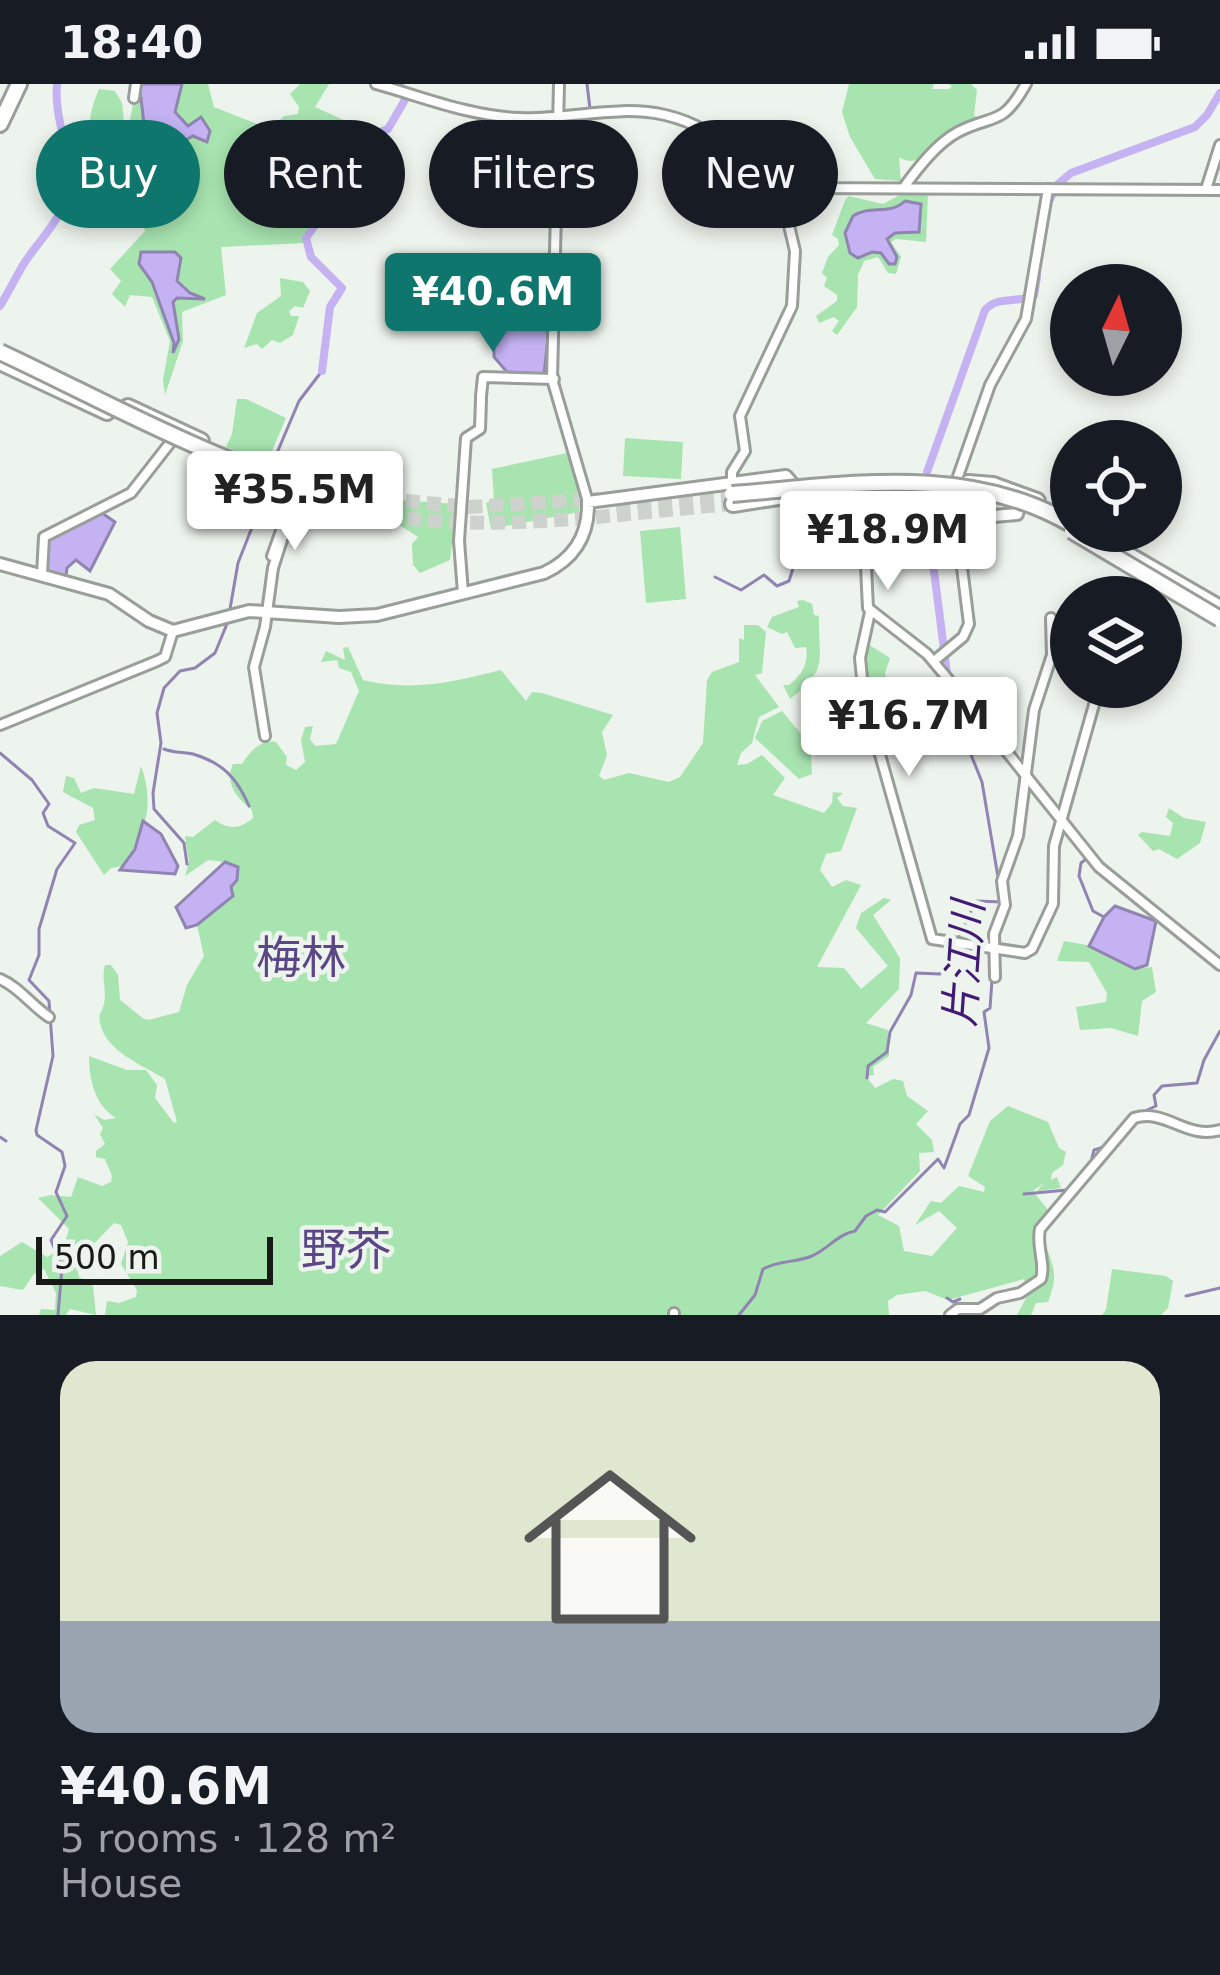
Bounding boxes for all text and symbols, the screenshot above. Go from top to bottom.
text: 18:40 [60,16,203,69]
chip: Buy [36,120,200,228]
chip: Rent [224,120,405,228]
chip: Filters [429,120,638,228]
chip: New [662,120,838,228]
pin: ¥40.6M [395,253,591,355]
north arrow [1050,264,1182,396]
map controls [1050,264,1182,708]
text: ¥40.6M [412,269,574,314]
button: locate [1050,420,1182,552]
pin: ¥35.5M [197,451,393,553]
text: ¥35.5M [214,467,376,512]
pin: ¥18.9M [790,491,986,593]
text: ¥18.9M [807,507,969,552]
button: layers [1050,576,1182,708]
pin: ¥16.7M [811,677,1007,779]
text: ¥16.7M [828,693,990,738]
water label: 片江川 [935,895,993,1029]
district label: 梅林 [256,931,346,984]
district label: 野芥 [301,1223,391,1276]
scale bar [36,1231,273,1284]
text: 500 m [54,1238,160,1277]
icon: home [502,1439,718,1655]
text: ¥40.6M [60,1757,272,1816]
text: 5 rooms · 128 m² [60,1816,396,1861]
text: House [60,1861,182,1906]

